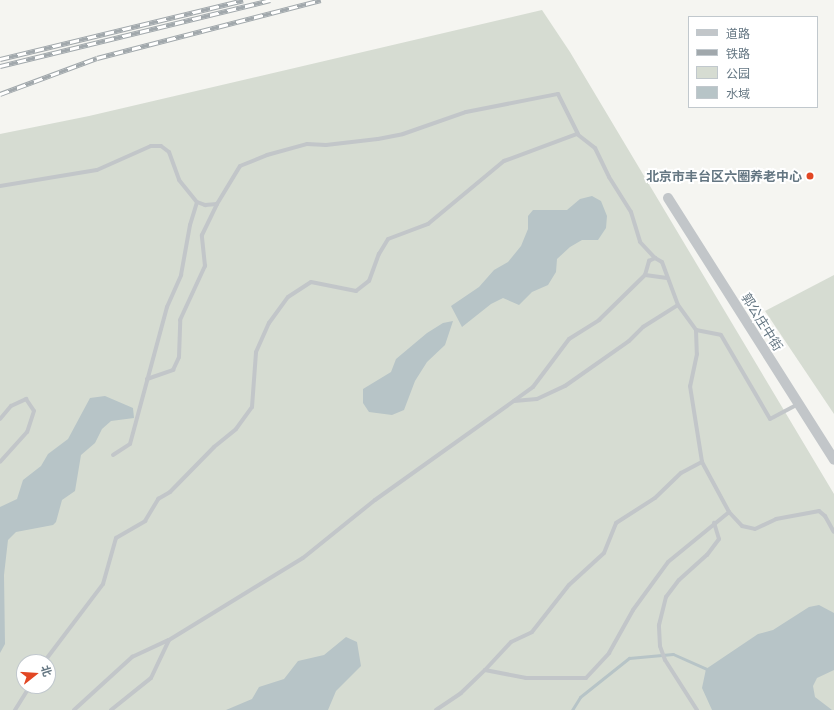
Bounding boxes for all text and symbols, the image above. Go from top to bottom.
legend [688,16,818,108]
text: 道路 [726,26,750,40]
text: 铁路 [726,46,750,60]
text: 公园 [726,66,750,80]
text: 水域 [726,86,750,100]
place label: 北京市丰台区六圈养老中心 [646,168,802,184]
marker: 北京市丰台区六圈养老中心 [805,171,815,181]
street label: 郭公庄中街 [738,290,786,354]
north arrow [16,654,56,694]
text: 北 [39,663,55,678]

